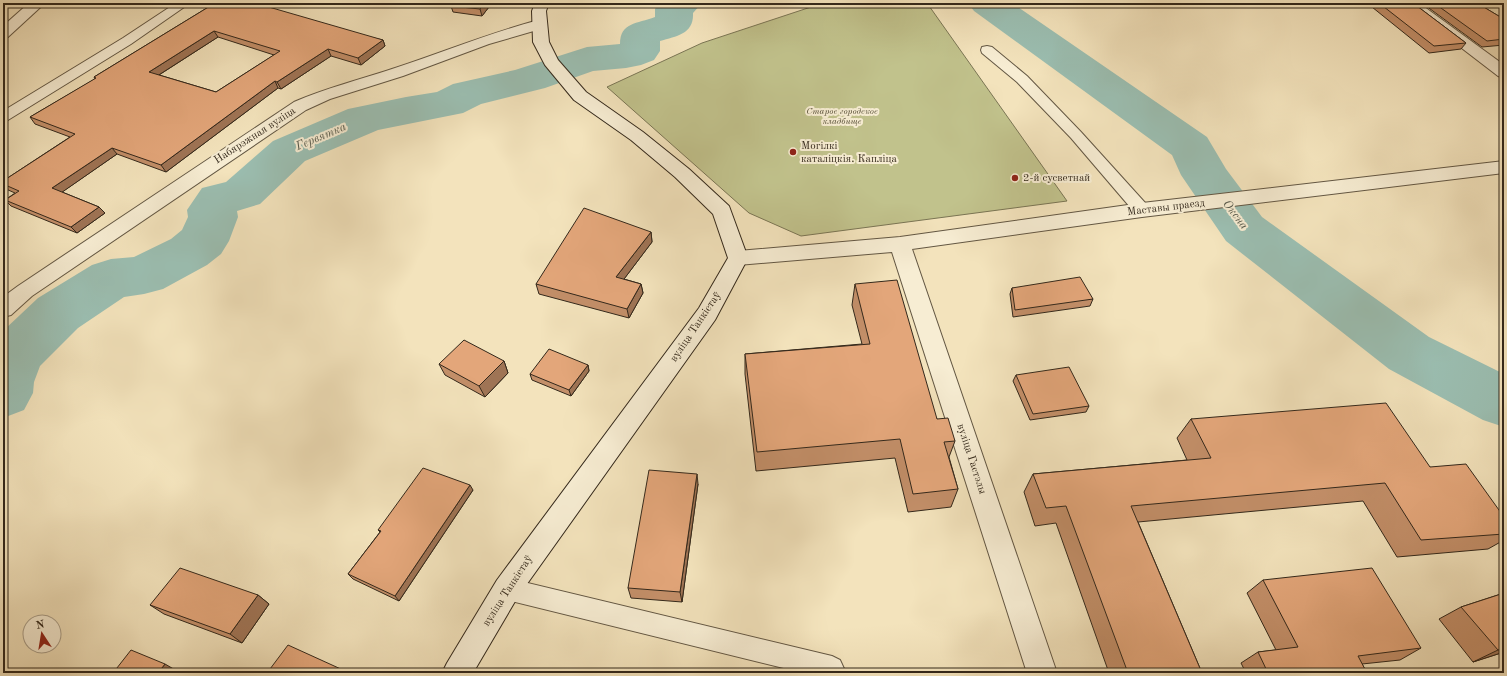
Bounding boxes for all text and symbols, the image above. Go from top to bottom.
street label: Набярэжная вуліца [212,105,298,166]
park label: Старое городское кладбище [806,107,878,126]
water label: Гервятка [293,121,349,153]
place label: Могілкі каталіцкія. Капліца [801,141,898,165]
marker: Могілкі каталіцкія. Капліца [788,147,798,157]
marker: 2-й сусветнай [1010,173,1020,183]
place label: 2-й сусветнай [1023,173,1090,184]
street label: Маставы праезд [1127,198,1206,218]
water label: Оксна [1220,198,1250,232]
street label: вуліца Танкістаў [669,290,724,364]
street label: вуліца Гастэлы [954,422,988,496]
street label: вуліца Танкістаў [481,553,535,628]
north arrow [22,614,62,654]
text: N [35,619,46,632]

